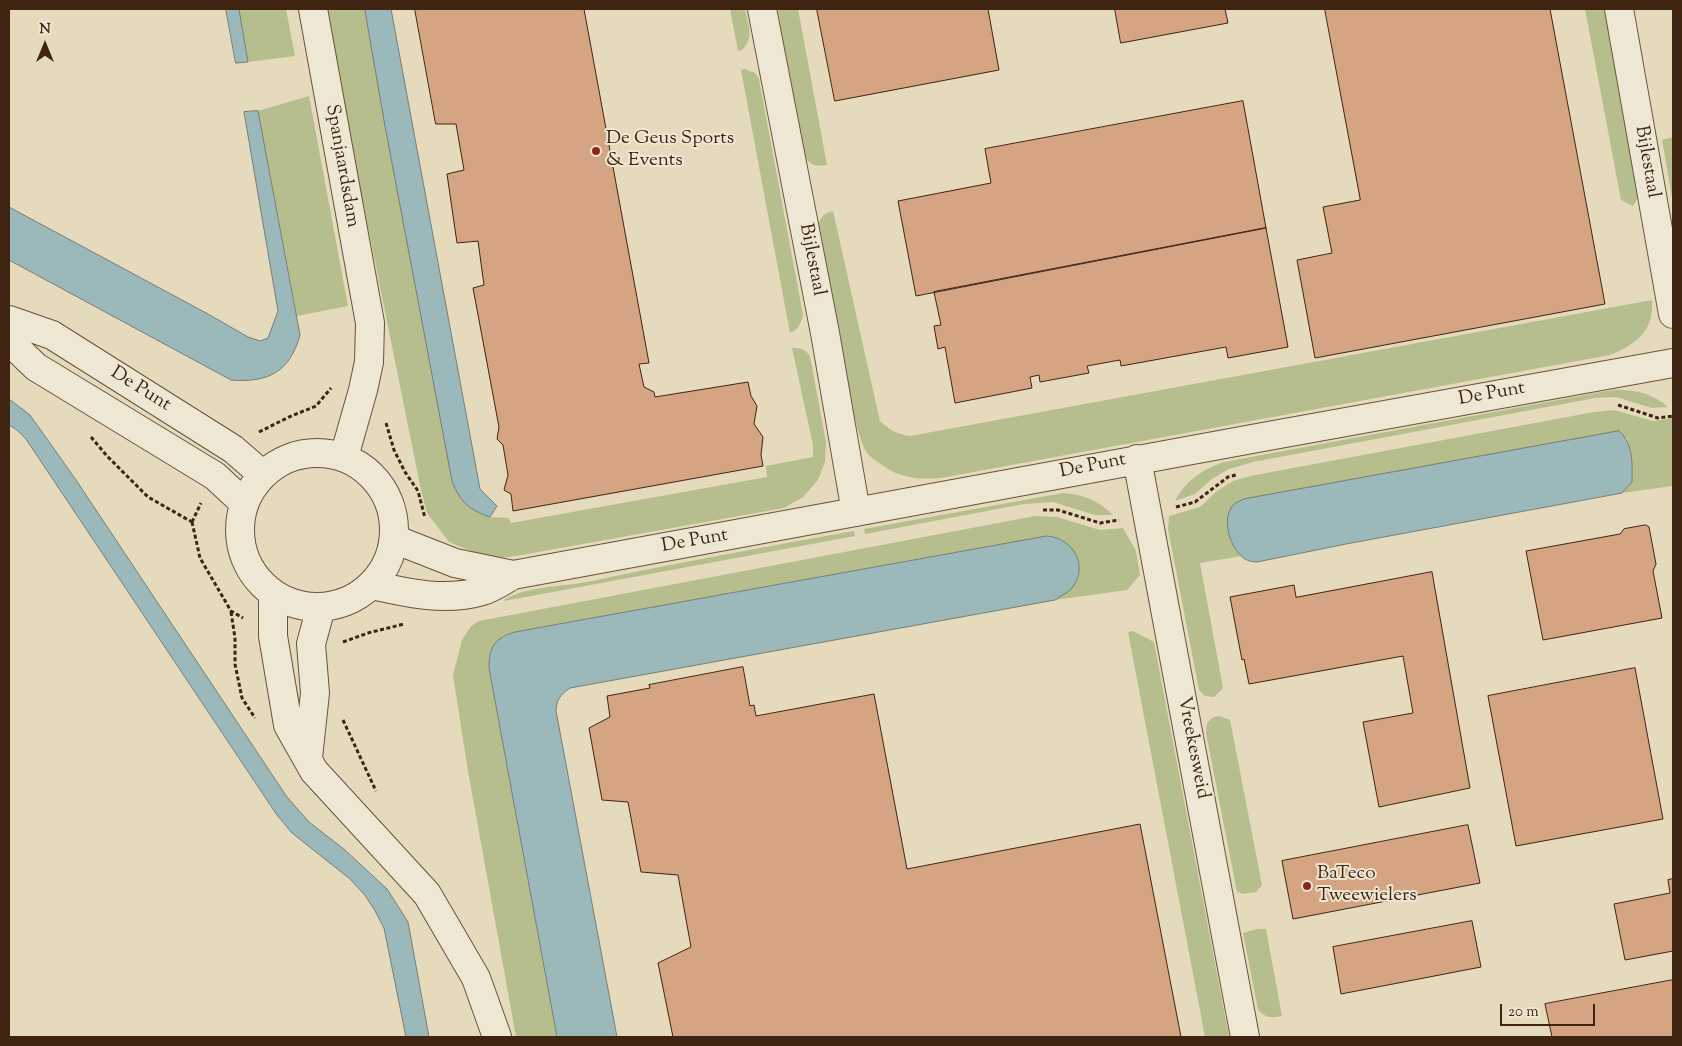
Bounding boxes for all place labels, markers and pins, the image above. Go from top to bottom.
place label: De Geus Sports & Events [606,129,734,173]
marker: De Geus Sports & Events [590,145,602,157]
place label: BaTeco Tweewielers [1317,864,1417,908]
marker: BaTeco Tweewielers [1301,880,1313,892]

